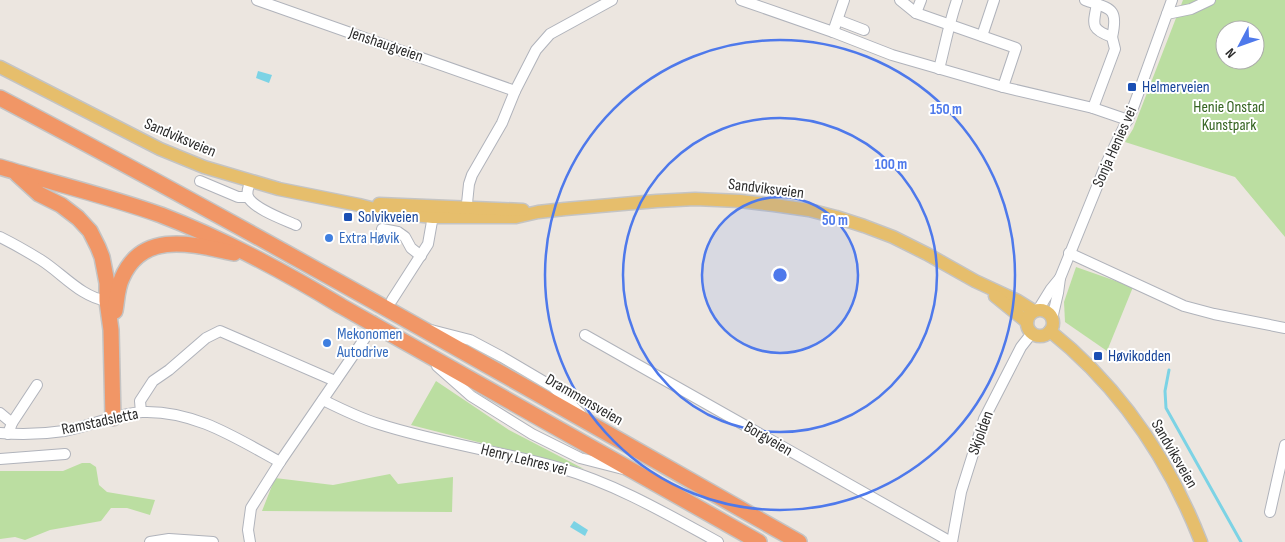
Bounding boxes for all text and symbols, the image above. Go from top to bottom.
north arrow [1215,20,1265,70]
street label: Jenshaugveien [346,23,425,66]
text: N [1222,45,1239,62]
place label: Helmerveien [1142,78,1210,97]
marker: Helmerveien [1126,81,1138,93]
park label: Henie Onstad Kunstpark [1193,98,1265,135]
text: 150 m [930,100,962,119]
street label: Sonja Henies vei [1089,104,1141,190]
street label: Sandviksveien [141,114,219,162]
text: 100 m [875,155,907,174]
street label: Sandviksveien [727,175,805,203]
place label: Solvikveien [358,208,419,227]
marker: Solvikveien [342,211,354,223]
text: 50 m [822,211,848,230]
place label: Extra Høvik [339,229,399,248]
marker: Extra Høvik [323,232,335,244]
centre of rings [771,266,789,284]
place label: Mekonomen Autodrive [336,325,402,362]
marker: Mekonomen Autodrive [321,337,333,349]
place label: Høvikodden [1108,347,1171,366]
marker: Høvikodden [1092,350,1104,362]
street label: Drammensveien [542,370,626,430]
street label: Ramstadsletta [60,405,140,439]
street label: Skjolden [964,408,998,458]
street label: Sandviksveien [1147,416,1201,492]
street label: Borgveien [740,418,796,460]
street label: Henry Lehres vei [479,440,569,480]

